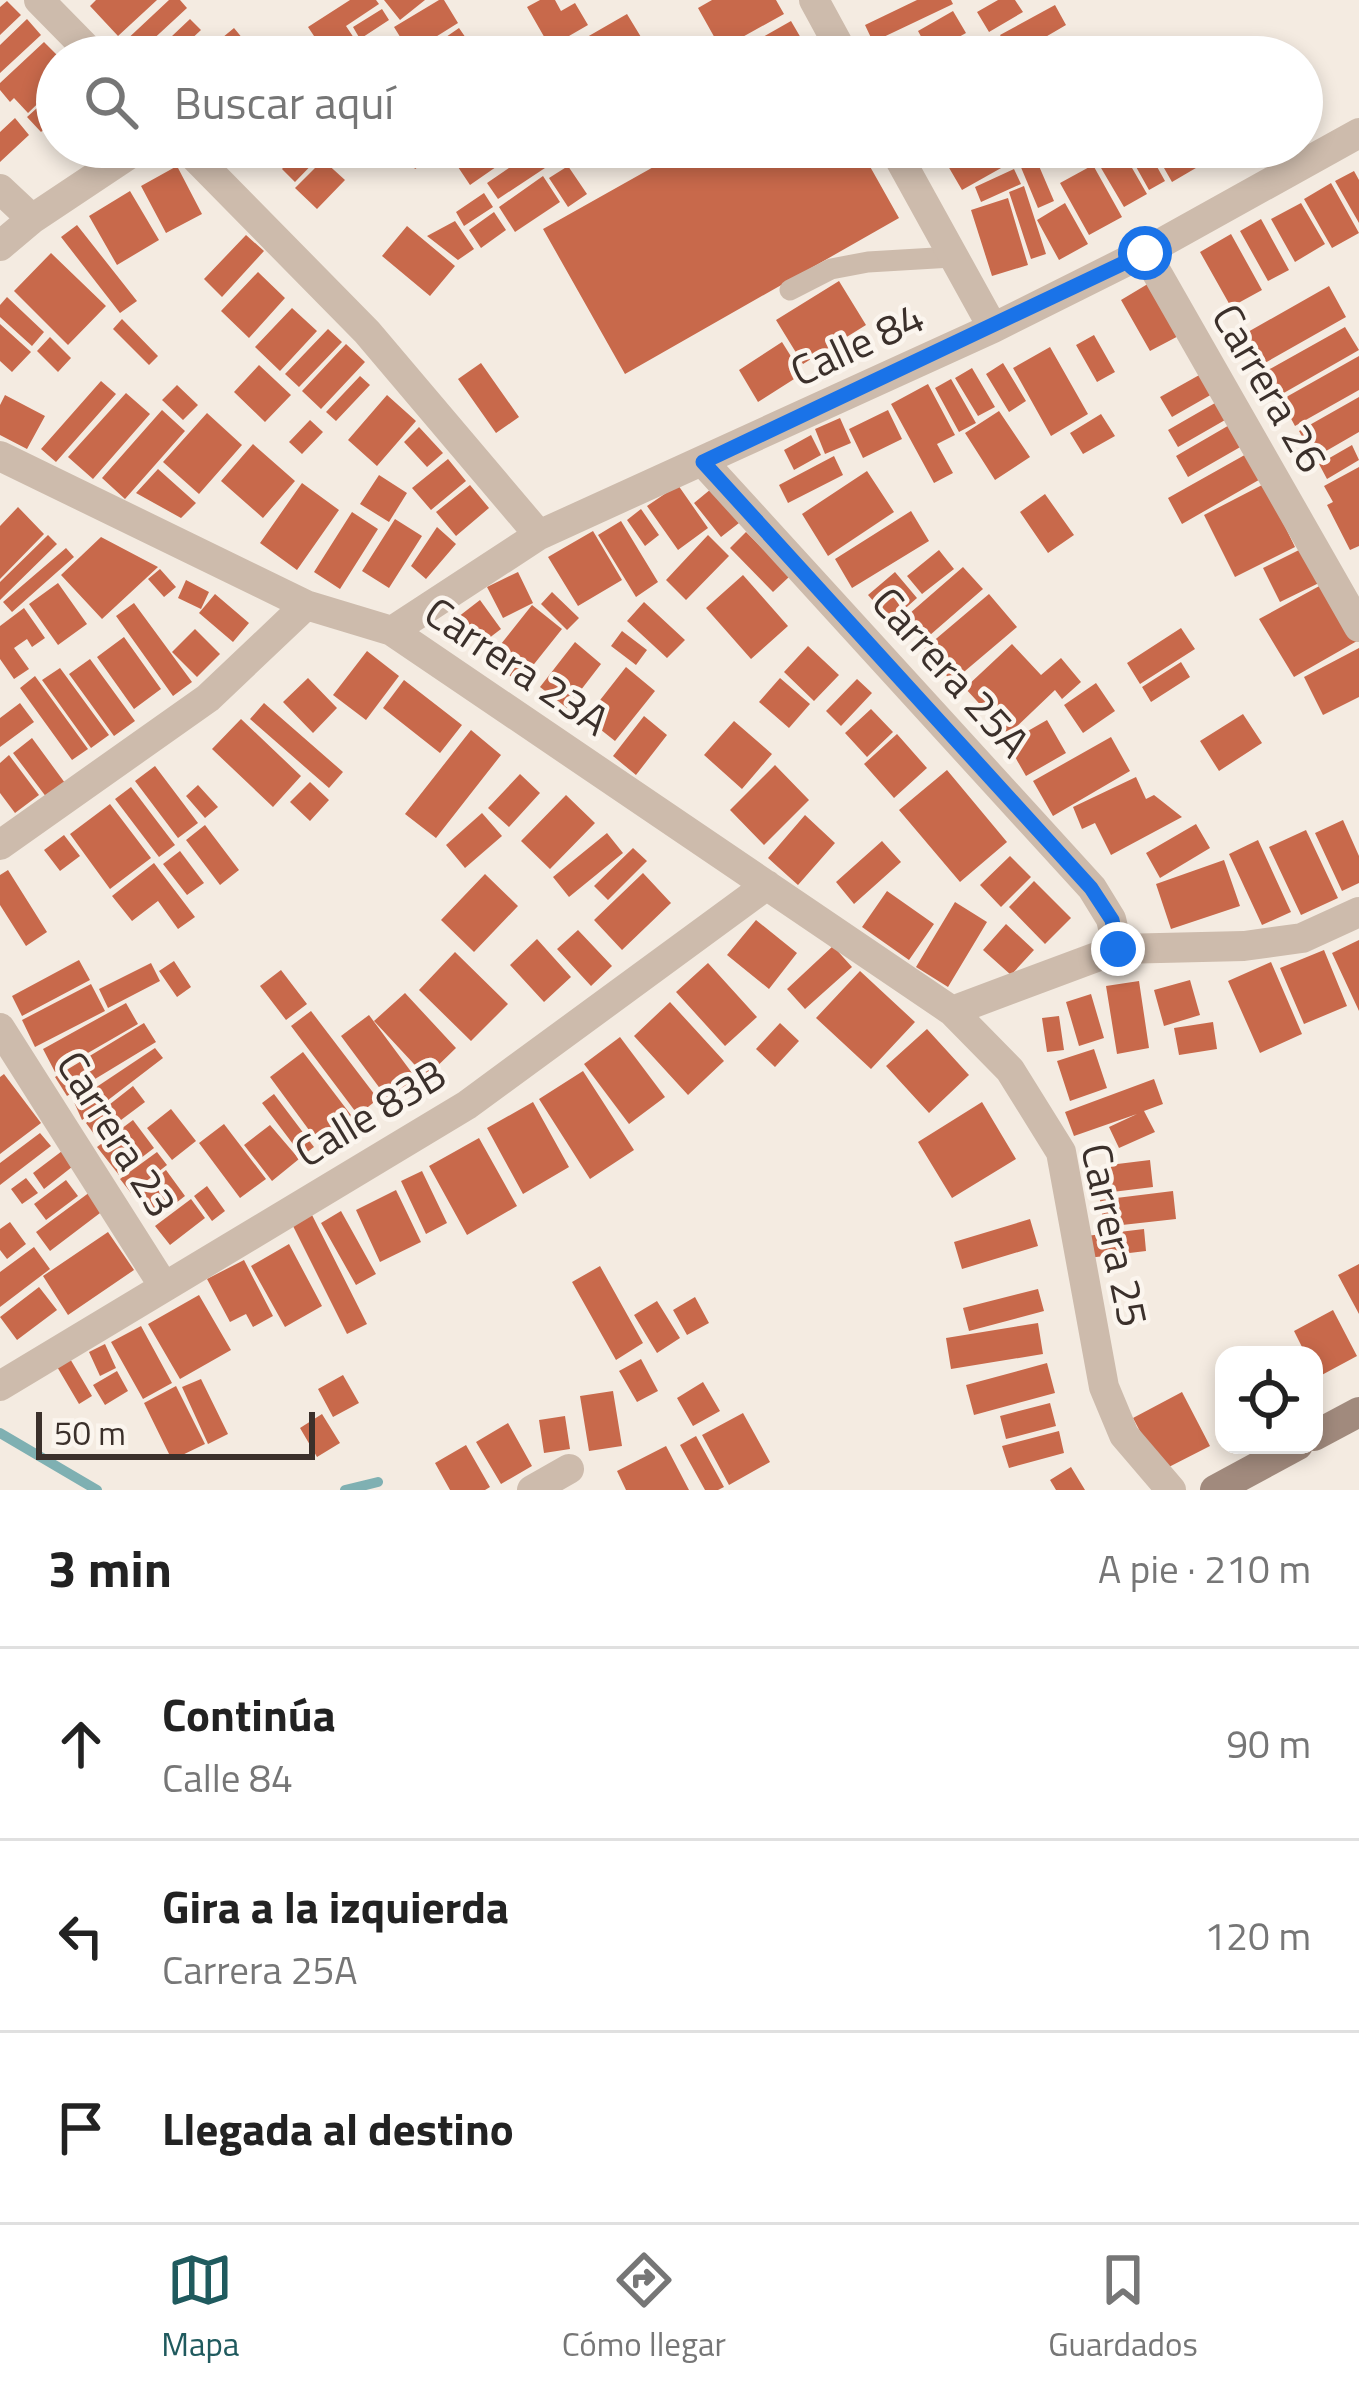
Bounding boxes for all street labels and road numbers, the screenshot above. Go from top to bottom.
street label: Calle 84 [779,284,934,402]
street label: Carrera 26 [1197,291,1345,484]
street label: Carrera 25A [857,572,1046,771]
street label: Carrera 23A [412,580,623,751]
street label: Carrera 23 [42,1038,194,1229]
street label: Calle 83B [282,1042,457,1182]
street label: Carrera 25 [1065,1137,1167,1332]

